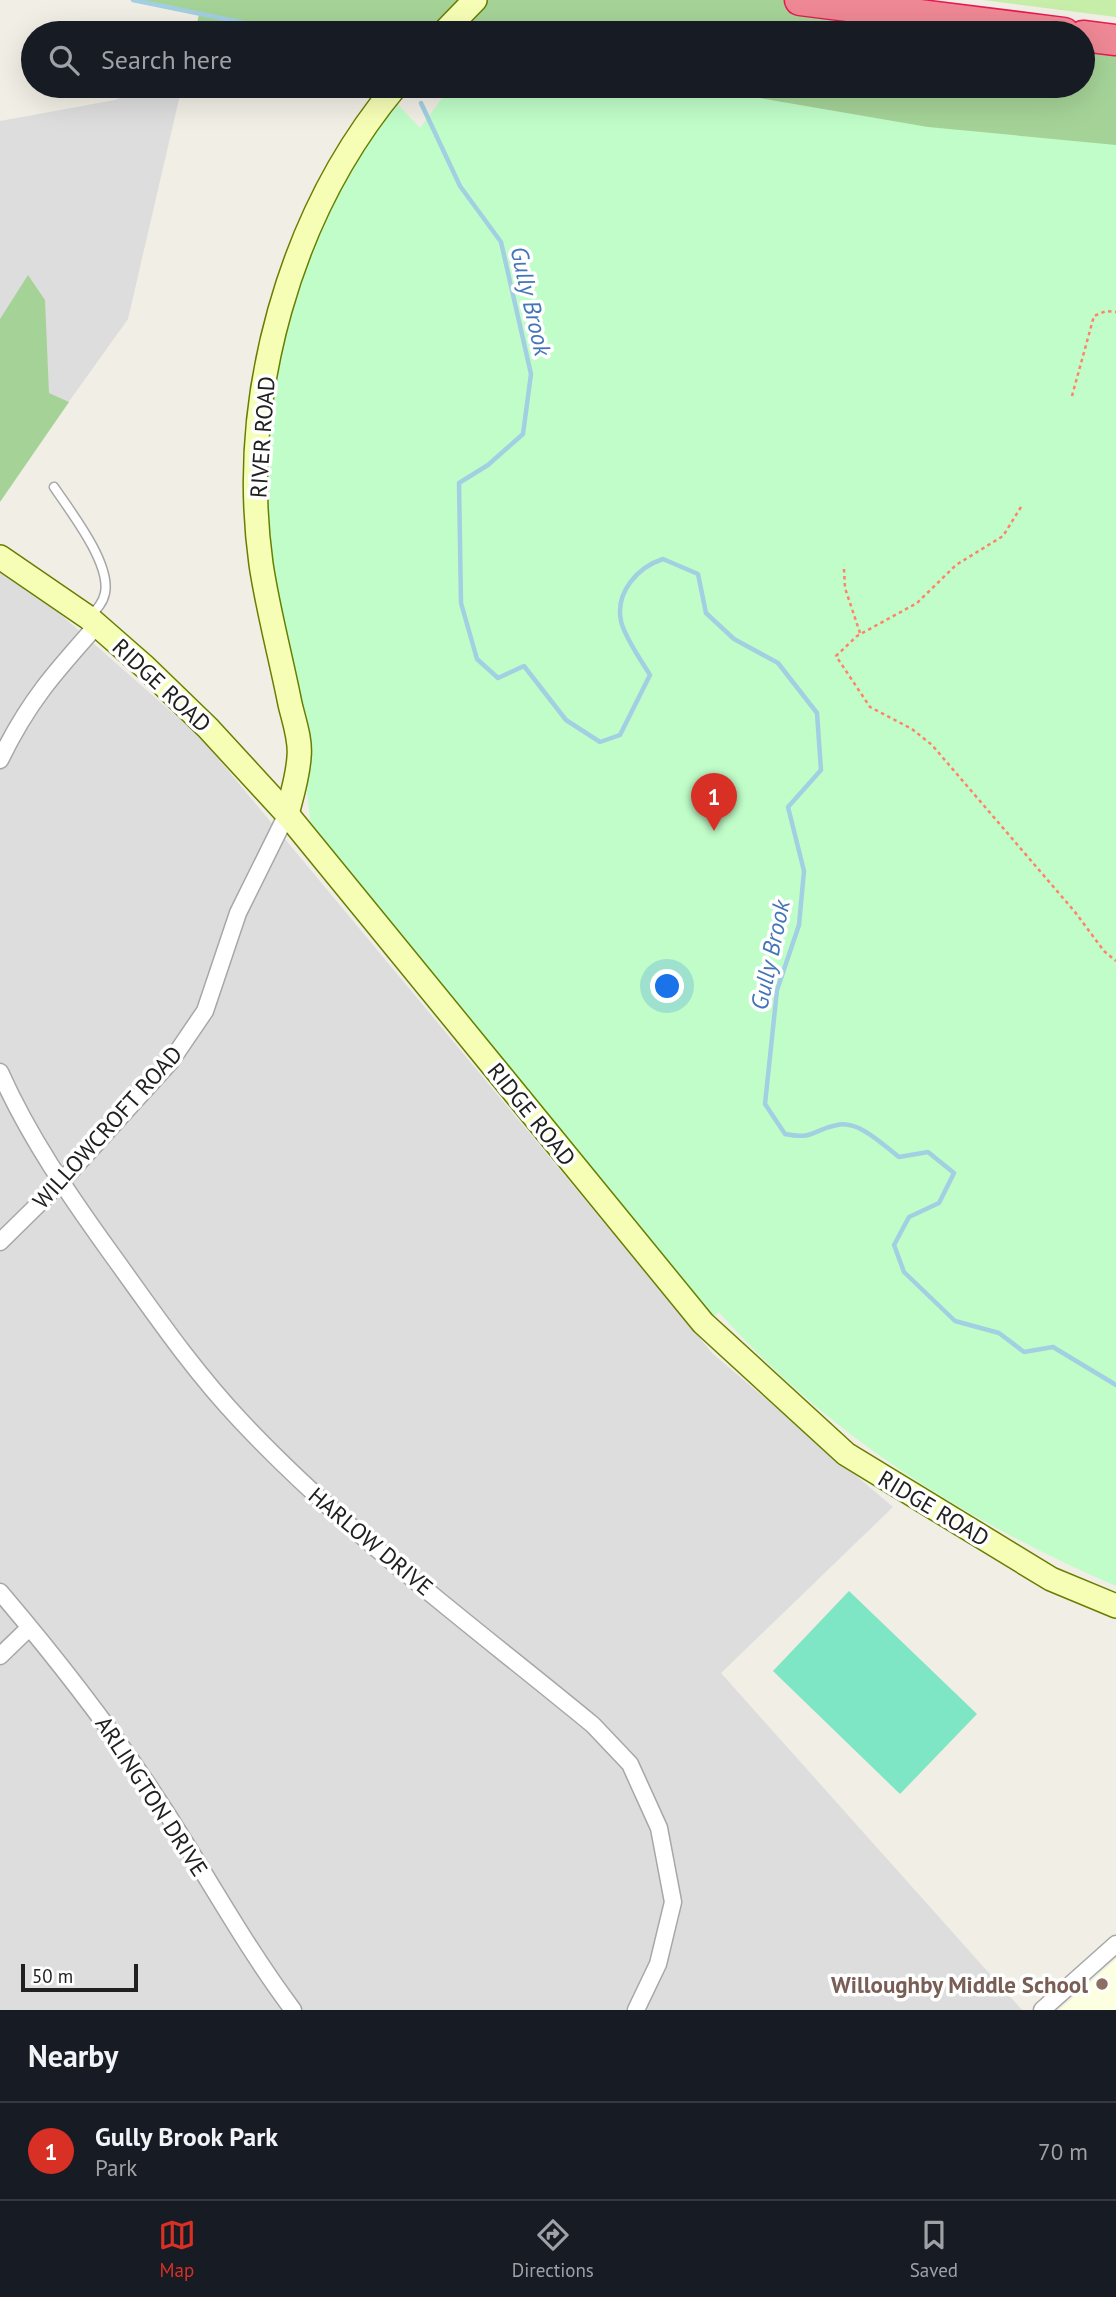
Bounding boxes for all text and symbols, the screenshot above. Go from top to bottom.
search box [21,21,1095,98]
icon: search [45,41,83,79]
text: Search here [101,43,232,76]
water label: Gully Brook [503,243,559,360]
street label: RIVER ROAD [243,375,281,499]
street label: RIDGE ROAD [107,632,217,738]
pin: 1 [691,773,737,831]
water label: Gully Brook [743,896,797,1013]
your location [650,969,684,1003]
street label: WILLOWCROFT ROAD [26,1039,188,1215]
street label: RIDGE ROAD [482,1057,582,1171]
street label: RIDGE ROAD [873,1464,995,1552]
street label: HARLOW DRIVE [303,1481,439,1601]
street label: ARLINGTON DRIVE [89,1710,215,1882]
scale bar [21,1961,138,1993]
text: 50 m [32,1964,73,1988]
place label: Willoughby Middle School [831,1970,1088,1999]
marker: Willoughby Middle School [1094,1976,1110,1992]
text: Nearby [28,2036,118,2075]
text: Gully Brook Park [95,2120,278,2153]
text: 1 [44,2137,58,2166]
text: 70 m [1038,2137,1088,2166]
text: Park [95,2153,137,2182]
tab: Map [158,2216,196,2282]
tab: Directions [512,2216,594,2282]
tab: Saved [910,2216,958,2282]

